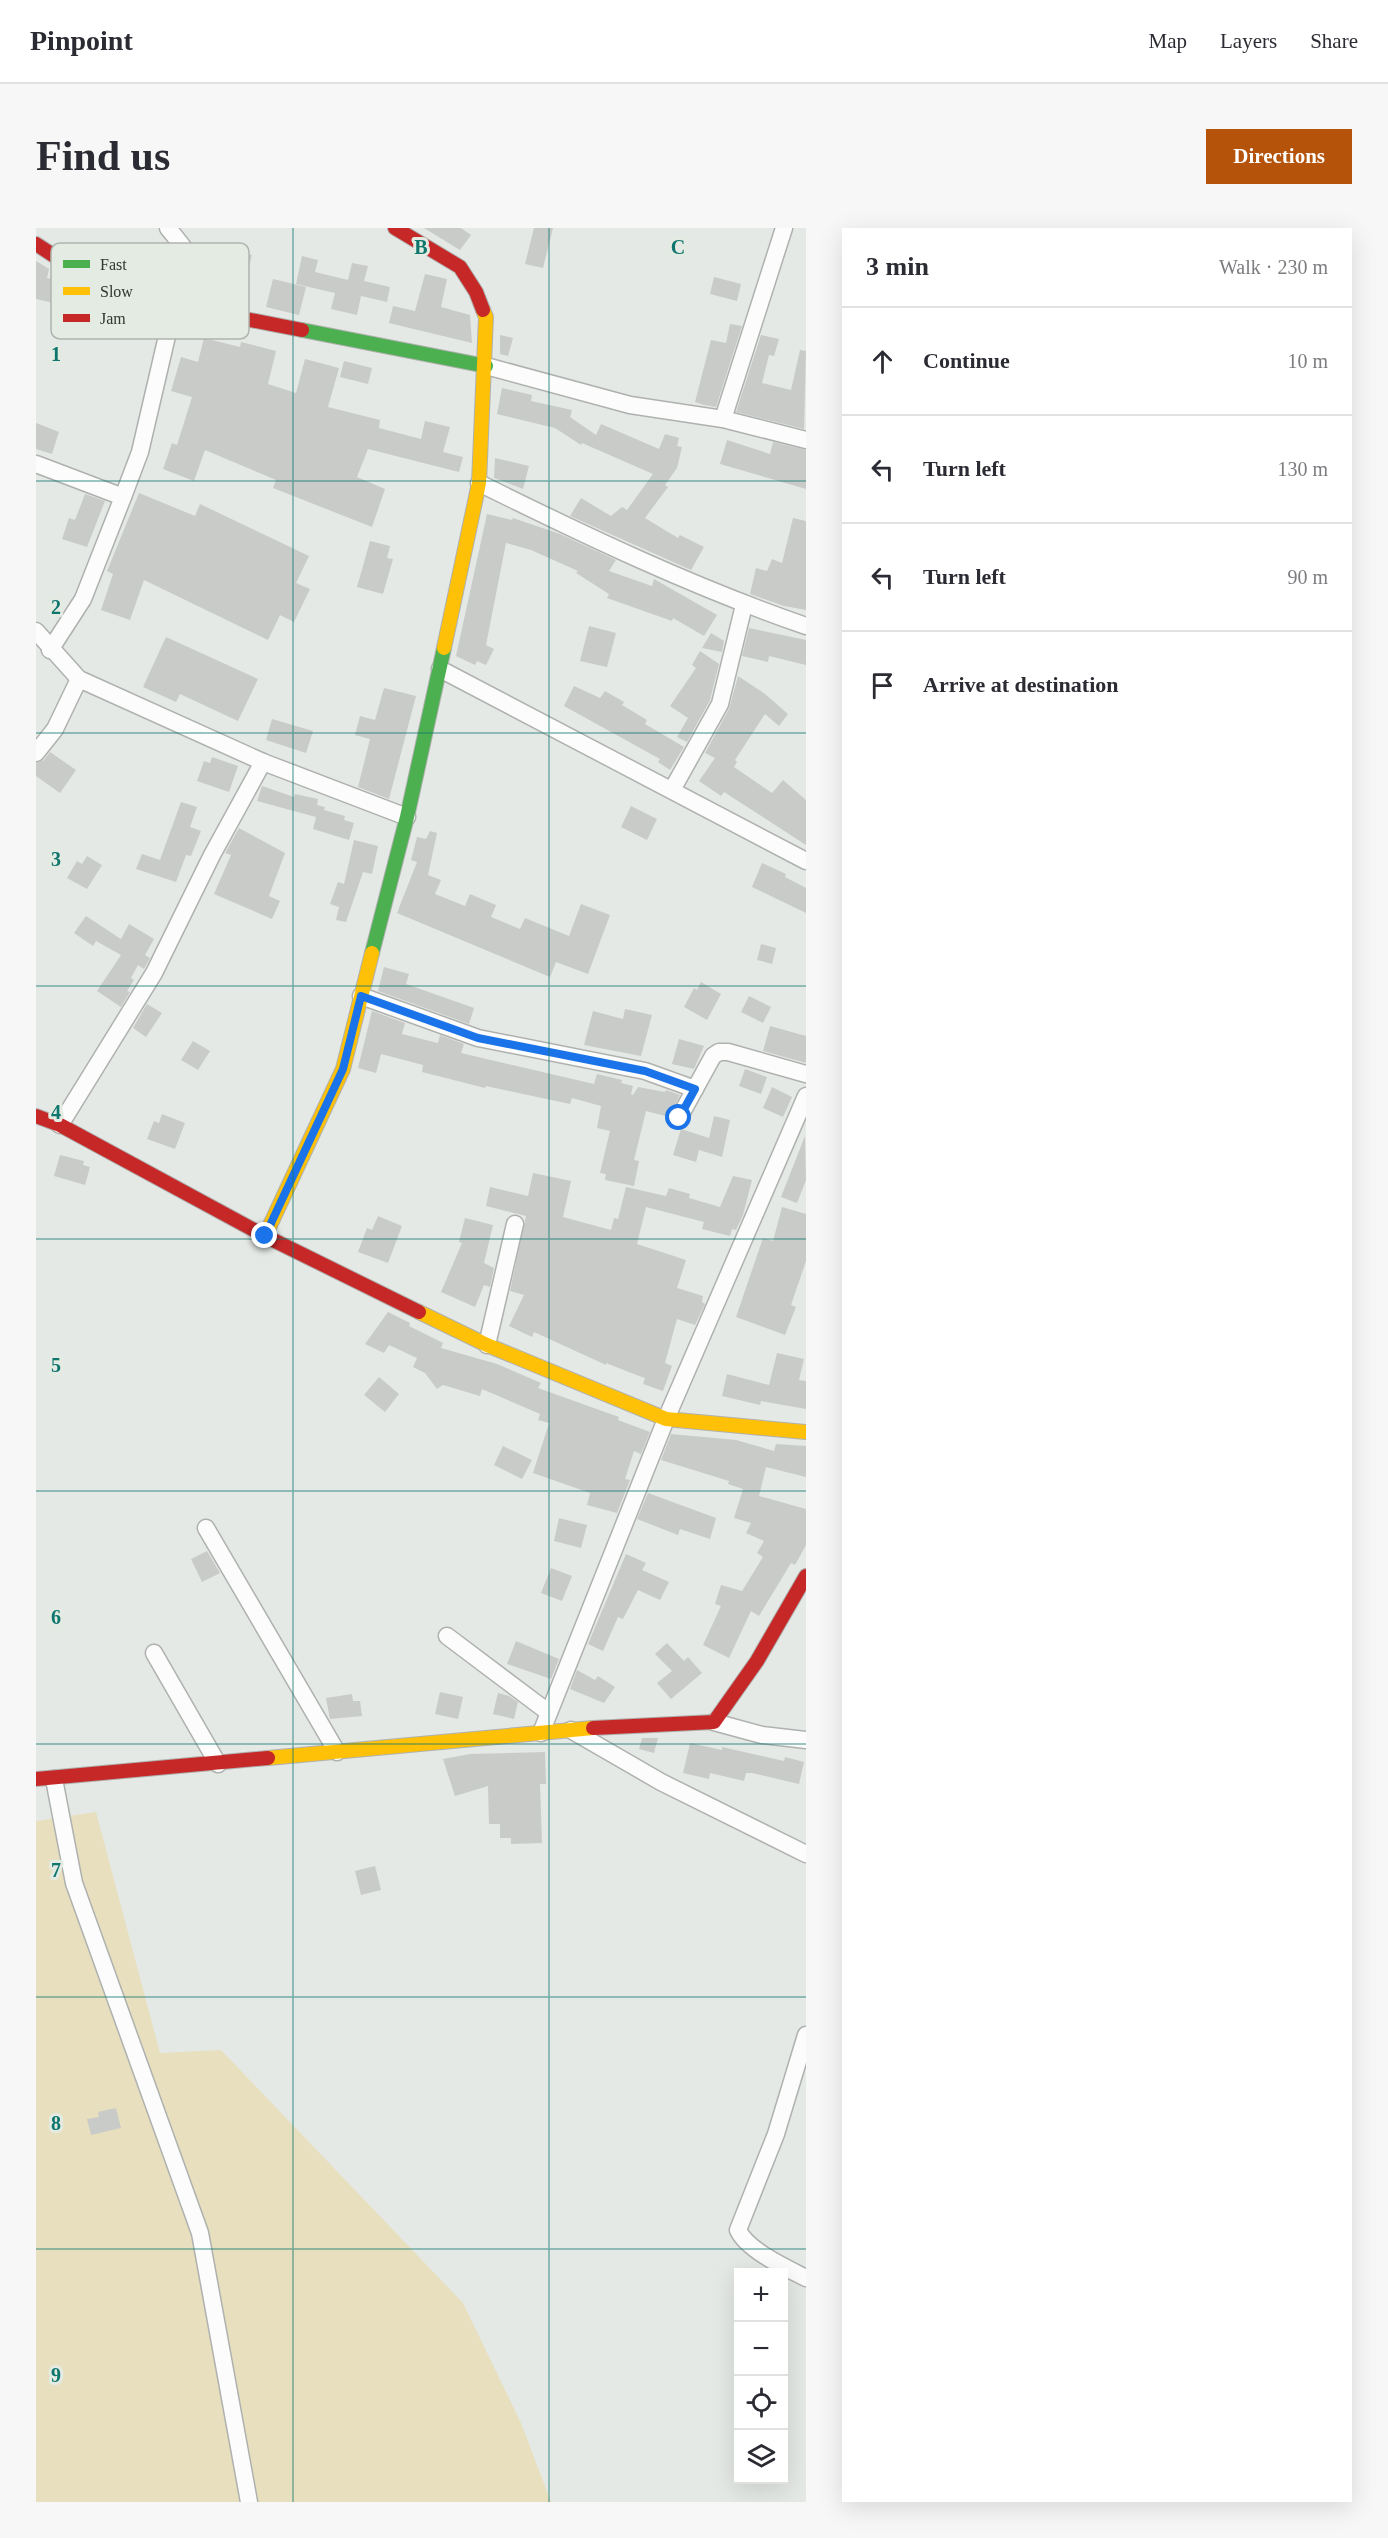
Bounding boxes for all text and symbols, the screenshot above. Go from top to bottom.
text: Pinpoint [30,25,133,56]
text: Map [1149,29,1187,53]
text: Layers [1220,29,1277,53]
text: Share [1310,29,1358,53]
button: Directions [1206,129,1352,184]
text: Find us [36,133,170,179]
text: B [414,236,428,258]
text: C [671,236,685,258]
legend [51,243,249,339]
text: 3 min [866,252,929,281]
text: Fast [100,256,127,273]
text: Walk · 230 m [1219,256,1328,278]
text: Slow [100,283,133,300]
text: Jam [100,310,126,327]
text: 1 [51,343,61,365]
icon: ahead [866,345,899,378]
text: Continue [923,348,1010,373]
text: 10 m [1287,350,1328,372]
icon: left [866,453,899,486]
text: Turn left [923,456,1006,481]
text: 130 m [1277,458,1328,480]
icon: left [866,561,899,594]
text: Turn left [923,564,1006,589]
text: 90 m [1287,566,1328,588]
text: 2 [51,596,61,618]
icon: arrive [866,669,899,702]
text: Arrive at destination [923,672,1119,697]
text: 3 [51,848,61,870]
text: 4 [51,1101,61,1123]
route start [665,1104,691,1130]
route end [251,1222,277,1248]
text: 5 [51,1354,61,1376]
text: 6 [51,1606,61,1628]
text: 7 [51,1859,61,1881]
text: 8 [51,2112,61,2134]
map controls [734,2268,788,2484]
button: + [734,2268,788,2322]
button: − [734,2322,788,2376]
text: 9 [51,2364,61,2386]
button: locate [734,2376,788,2430]
button: layers [734,2430,788,2484]

